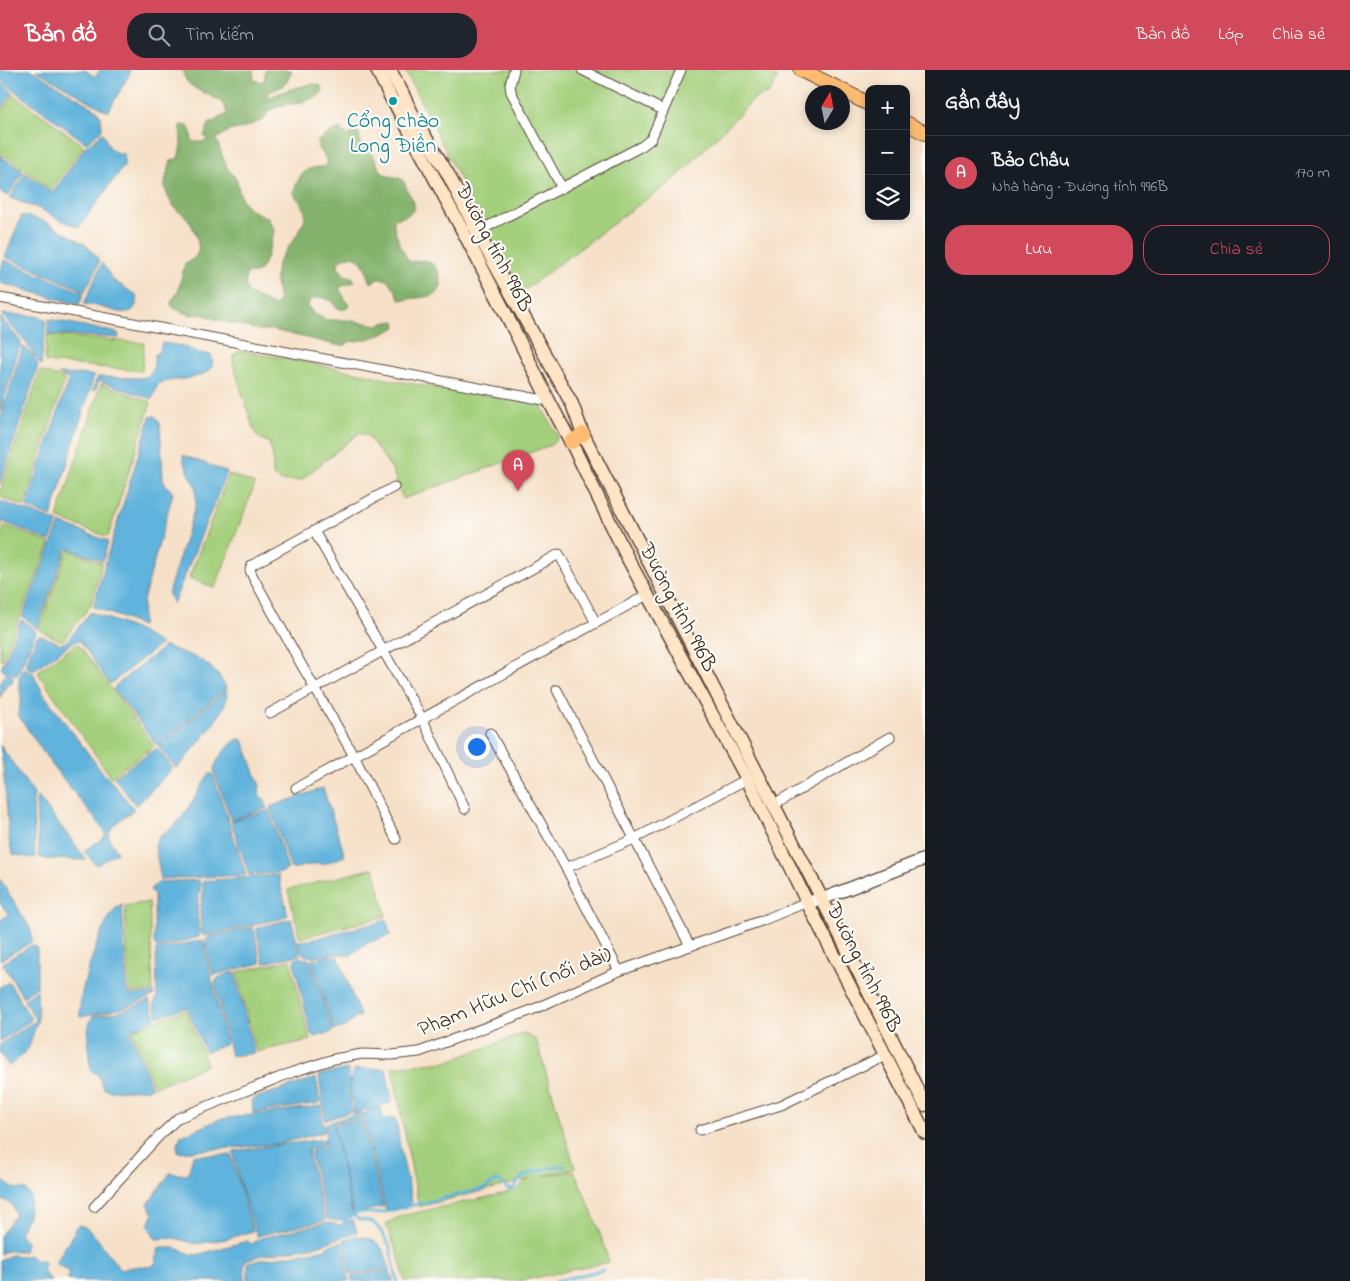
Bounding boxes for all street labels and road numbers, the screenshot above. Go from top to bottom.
street label: Đường tỉnh 996B [444,177,541,319]
street label: Đường tỉnh 996B [628,537,725,679]
street label: Đường tỉnh 996B [815,896,910,1039]
street label: Phạm Hữu Chí (nối dài) [413,939,617,1047]

